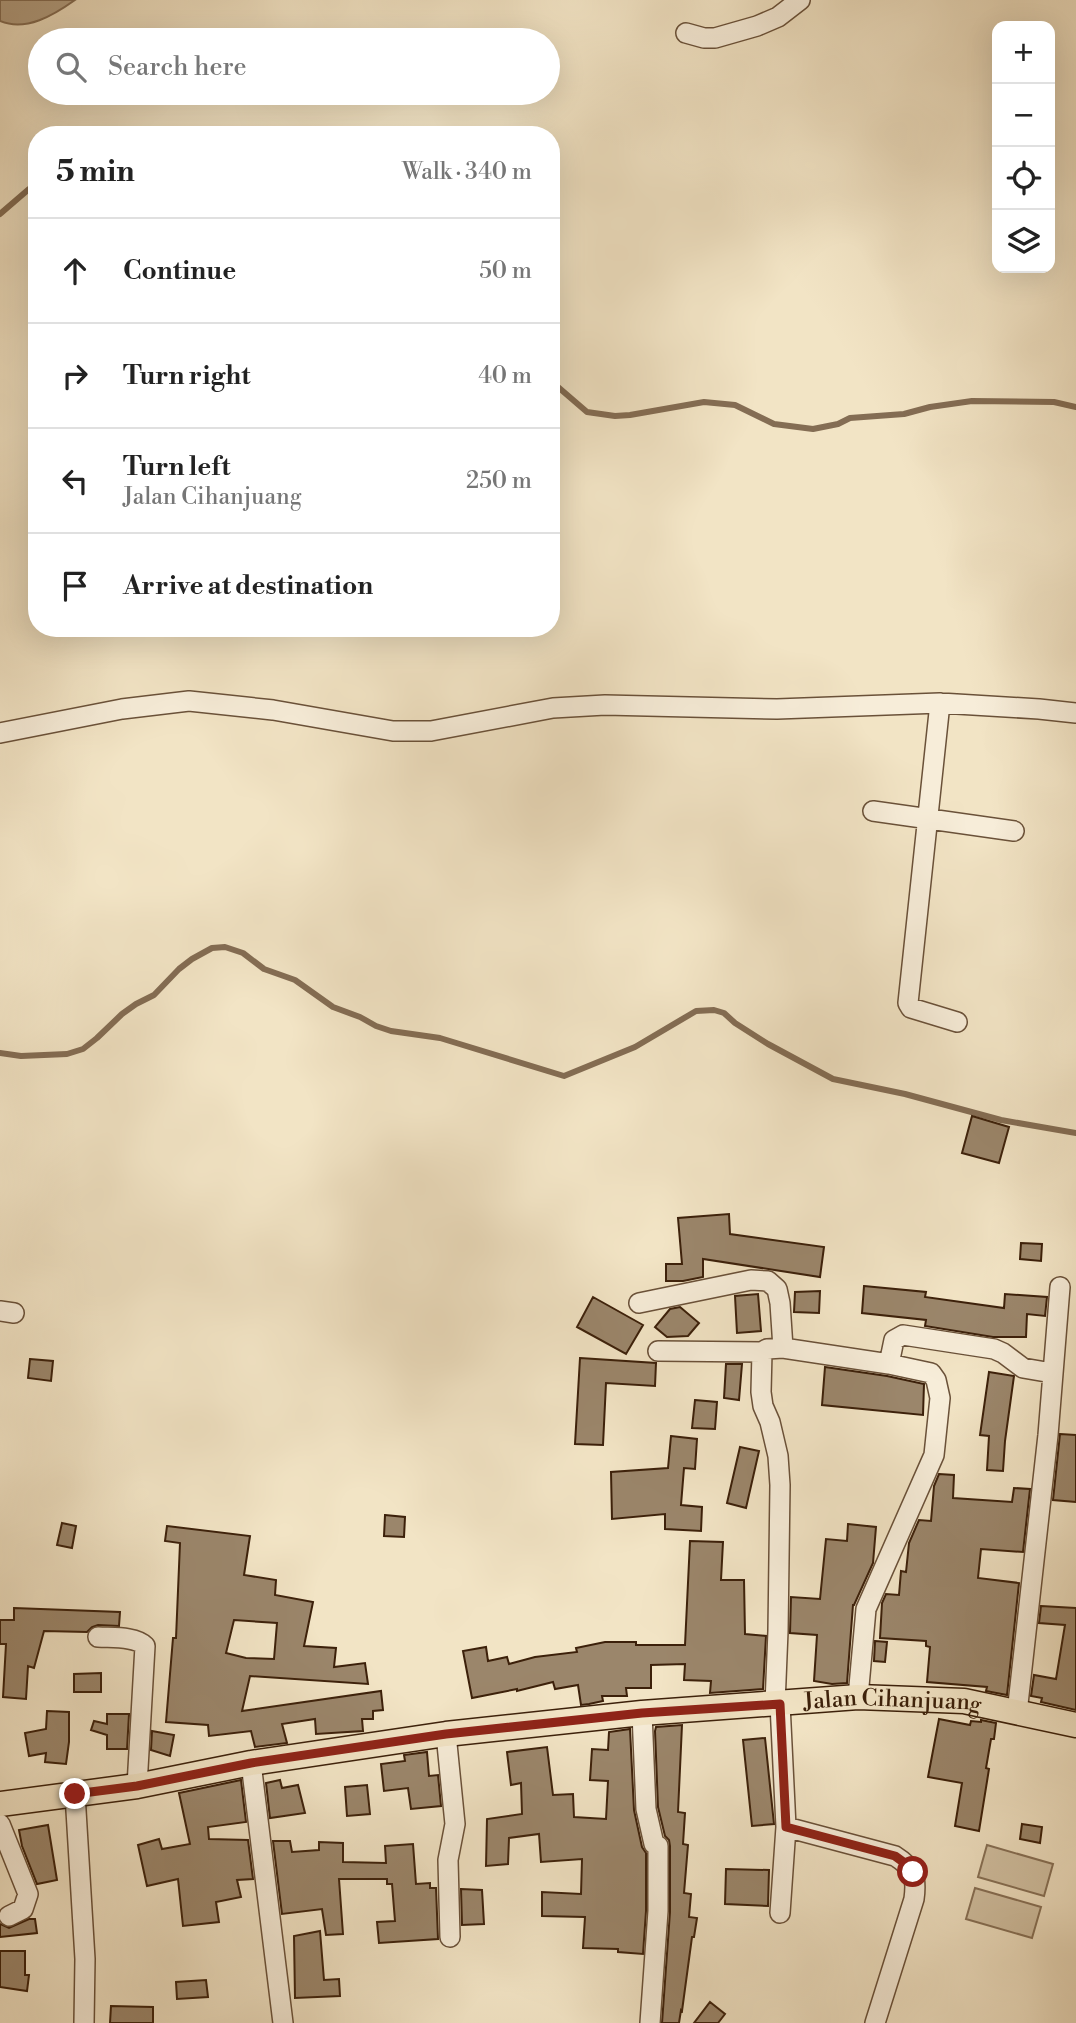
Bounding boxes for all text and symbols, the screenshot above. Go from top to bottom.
map controls [992,21,1055,273]
button: + [992,21,1055,84]
search box [28,28,560,105]
icon: search [52,48,90,86]
text: Search here [108,51,247,83]
button: − [992,84,1055,147]
button: locate [992,147,1055,210]
text: 5 min [56,153,135,191]
text: Walk · 340 m [402,158,532,186]
button: layers [992,210,1055,273]
icon: ahead [56,252,94,290]
text: Continue [123,255,236,287]
text: 50 m [479,257,532,285]
icon: right [56,357,94,395]
text: Turn right [123,360,251,392]
text: 40 m [478,362,532,390]
text: Turn left [123,451,231,483]
icon: left [56,462,94,500]
text: 250 m [466,467,532,495]
text: Jalan Cihanjuang [123,483,302,511]
icon: arrive [56,567,94,605]
text: Arrive at destination [123,570,373,602]
street label: Jalan Cihanjuang [801,1684,984,1719]
route end [59,1778,90,1809]
route start [897,1856,928,1887]

